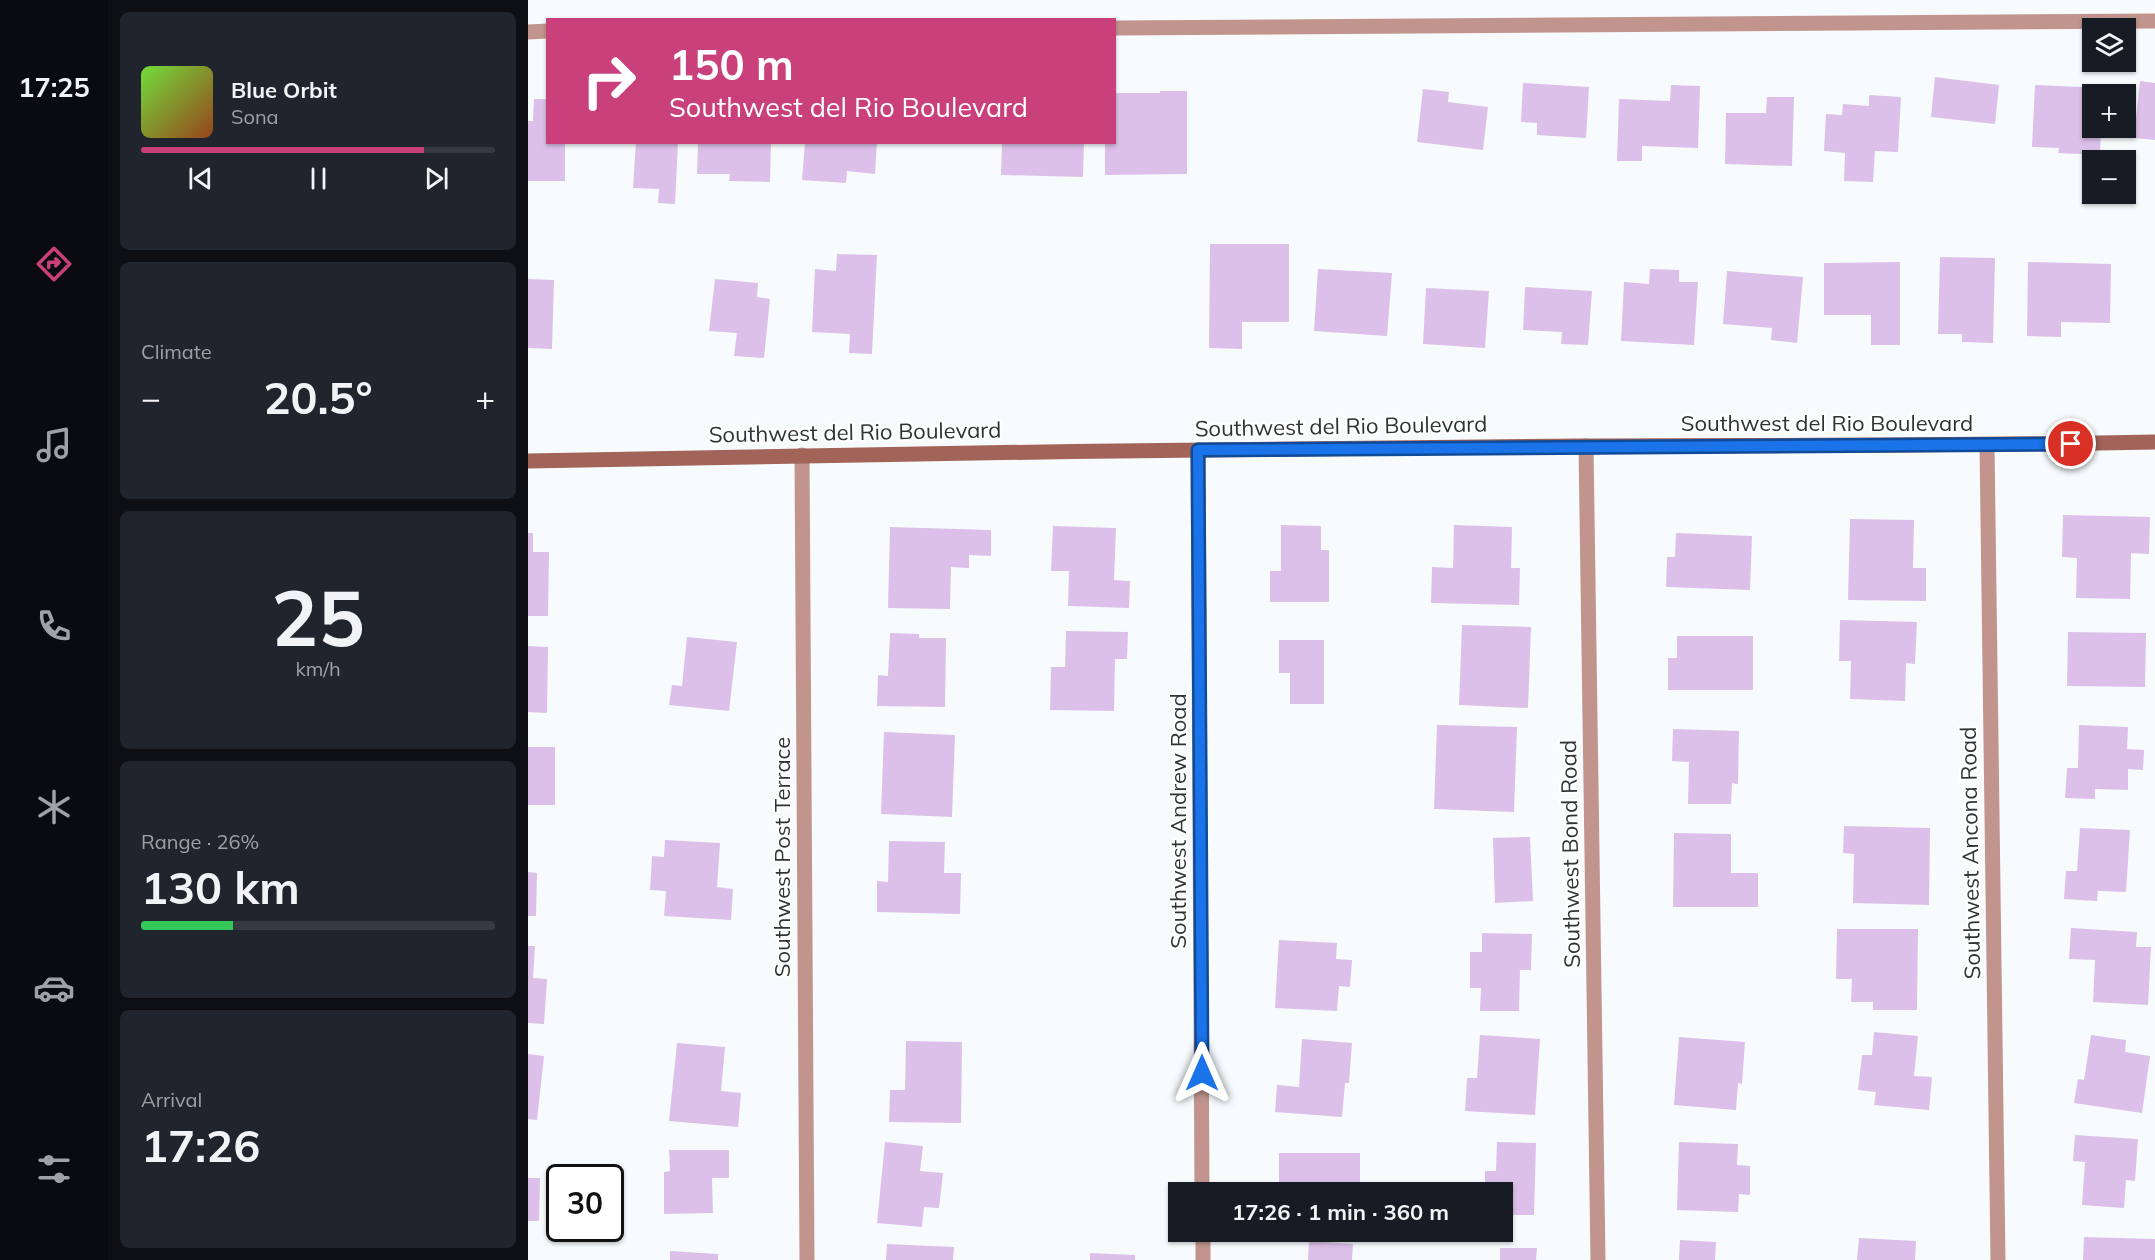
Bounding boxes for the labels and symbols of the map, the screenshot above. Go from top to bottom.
street label: Southwest del Rio Boulevard [1195,409,1487,443]
street label: Southwest del Rio Boulevard [1681,409,1973,437]
street label: Southwest del Rio Boulevard [709,415,1001,449]
pin [2045,418,2096,469]
street label: Southwest Andrew Road [1164,693,1192,949]
street label: Southwest Ancona Road [1954,726,1986,980]
street label: Southwest Post Terrace [768,737,796,977]
street label: Southwest Bond Road [1554,740,1586,968]
position arrow [1170,1041,1234,1105]
speed limit sign: 30 [546,1164,624,1242]

